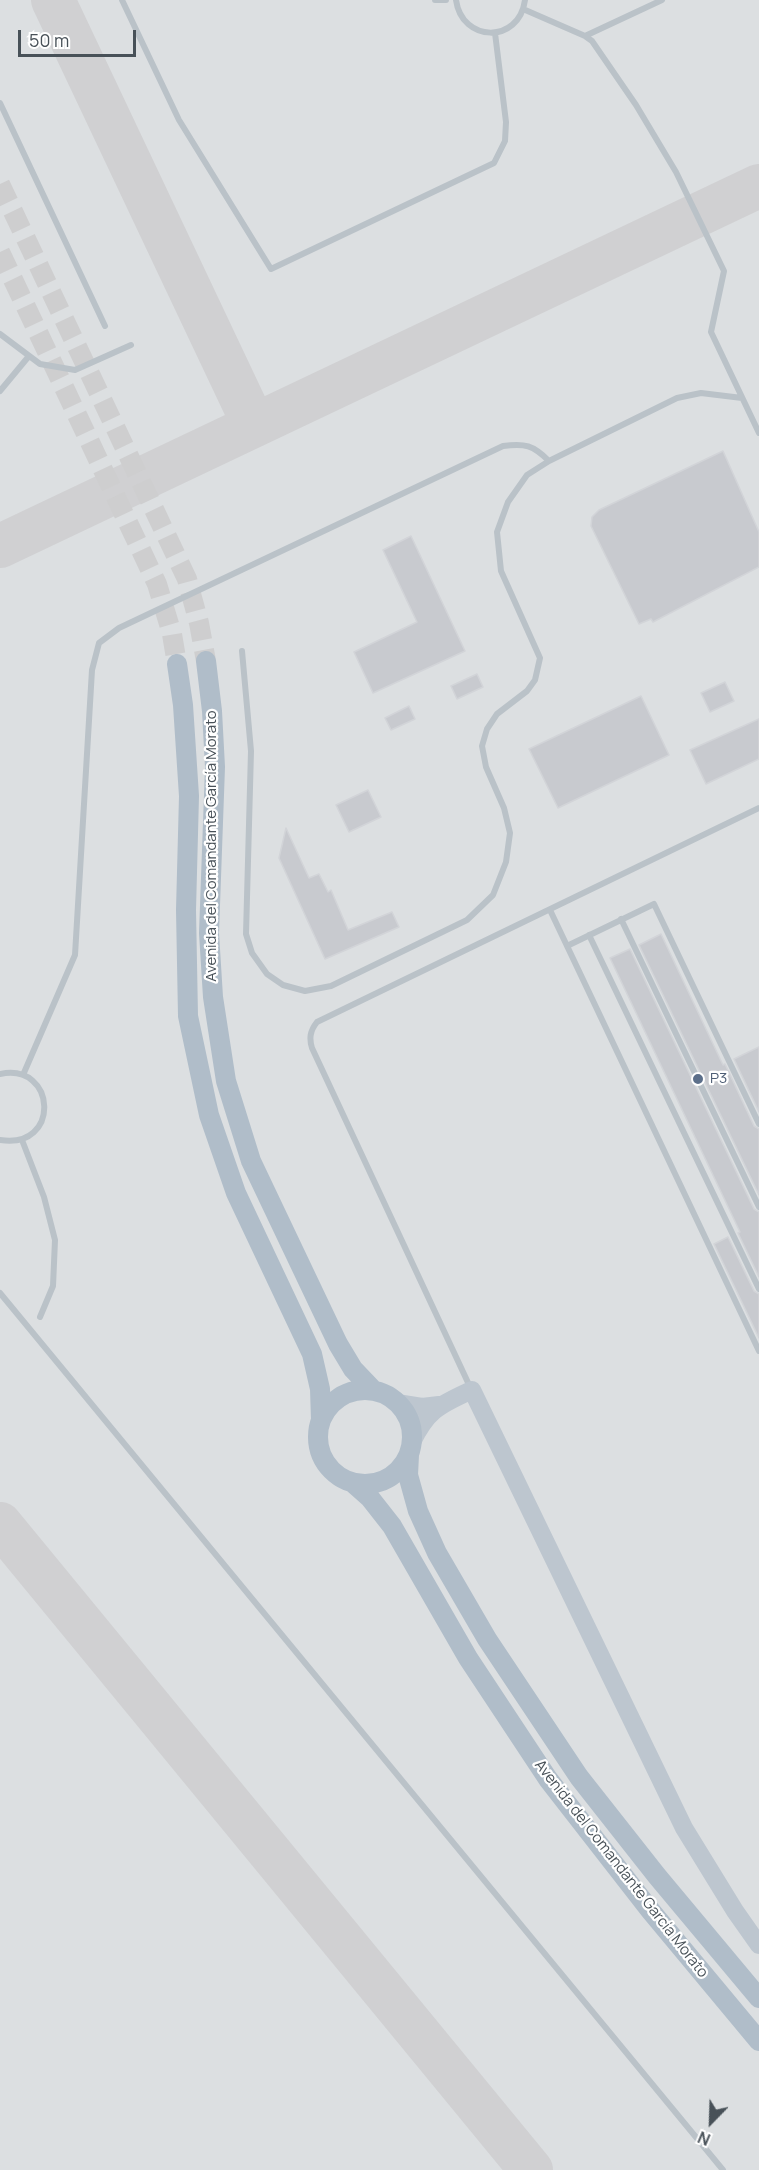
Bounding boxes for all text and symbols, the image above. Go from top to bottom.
scale bar [21,18,140,56]
text: 50 m [29,28,69,52]
street label: Avenida del Comandante García Morato [203,710,221,982]
place label: P3 [710,1070,727,1088]
marker: P3 [691,1072,705,1086]
street label: Avenida del Comandante García Morato [530,1757,712,1981]
north arrow [681,2092,741,2152]
text: N [694,2126,714,2151]

